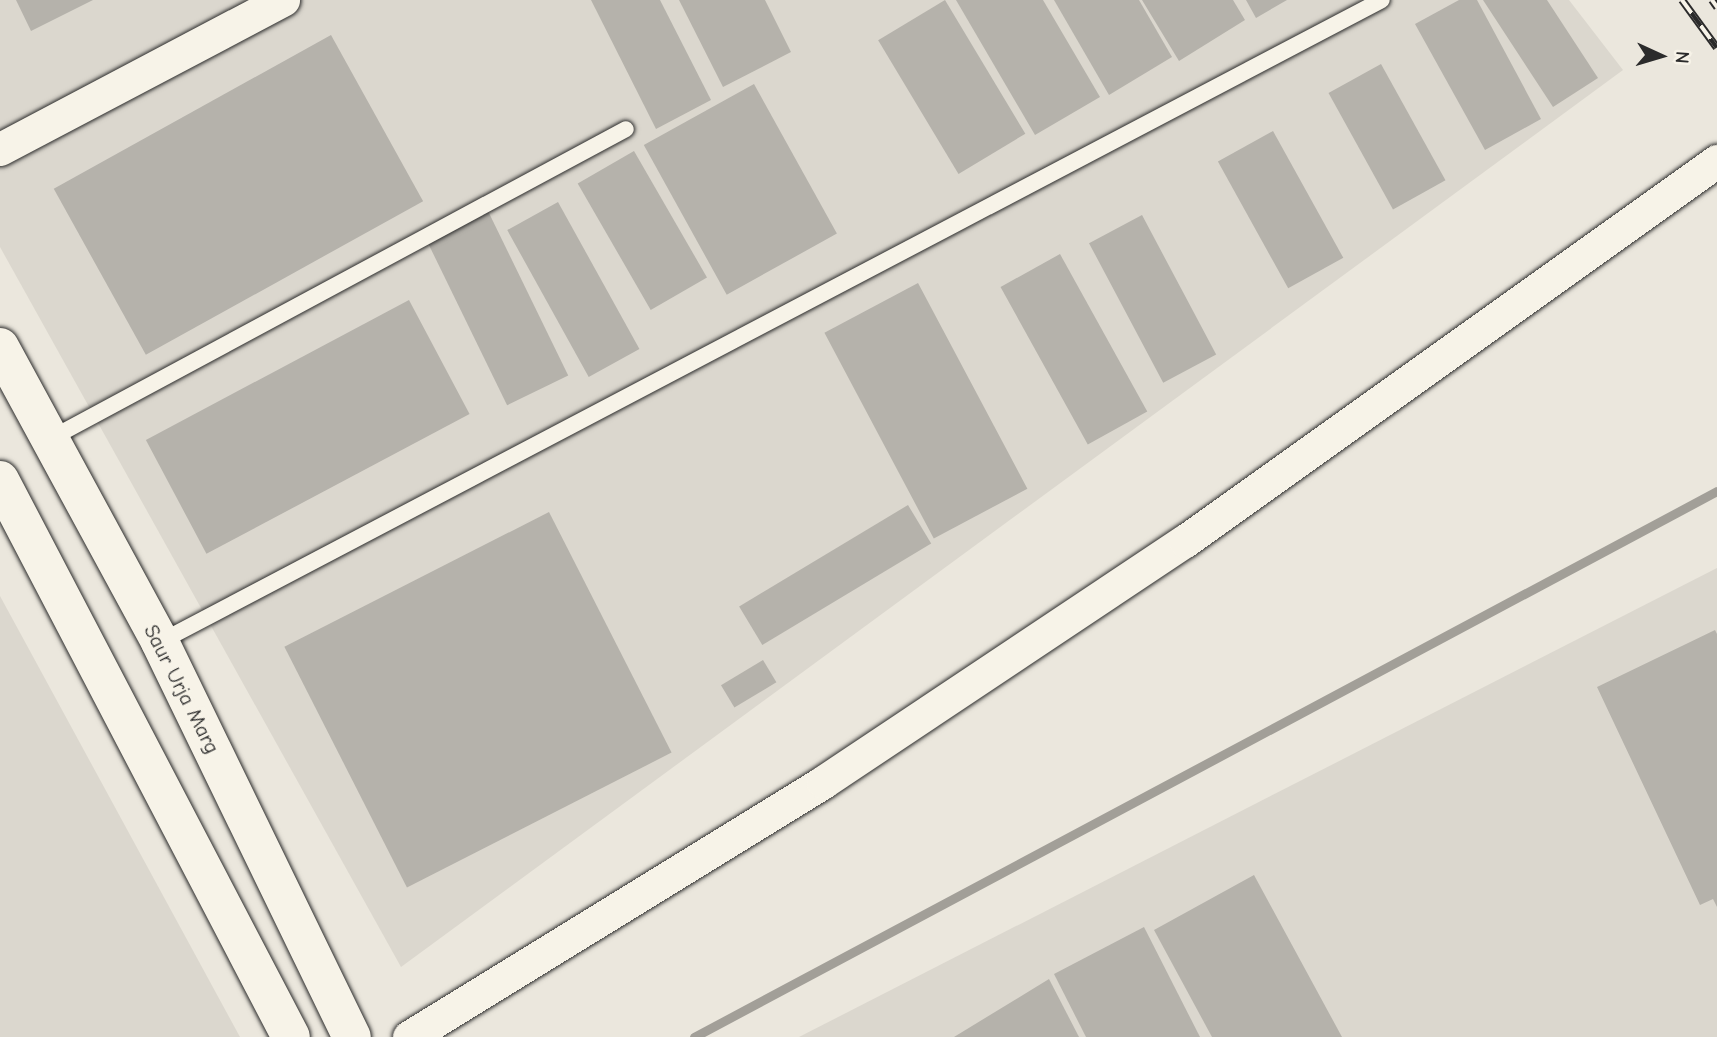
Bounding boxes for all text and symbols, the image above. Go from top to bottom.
north arrow [1626,21,1696,91]
text: N [1671,51,1693,64]
street label: Saur Urja Marg [139,620,225,758]

